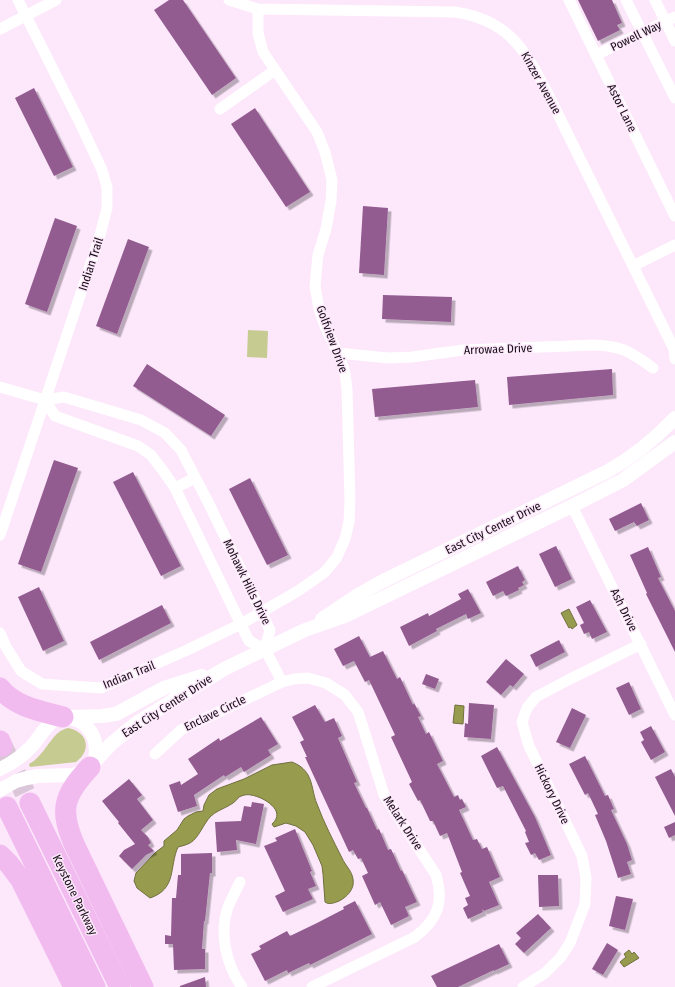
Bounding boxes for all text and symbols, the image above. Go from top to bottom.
street label: Powell Way [608,17,664,54]
street label: Kinzer Avenue [518,49,564,117]
street label: Astor Lane [604,82,640,134]
street label: Indian Trail [76,236,106,292]
street label: Golfview Drive [313,304,351,375]
street label: Arrowae Drive [464,341,532,357]
street label: East City Center Drive [443,499,543,557]
street label: Mohawk Hills Drive [220,537,274,627]
street label: Ash Drive [608,586,640,634]
street label: Indian Trail [101,658,157,692]
street label: East City Center Drive [119,672,215,740]
street label: Enclave Circle [182,692,248,734]
street label: Hickory Drive [531,762,573,826]
street label: Melark Drive [380,793,426,853]
street label: Keystone Parkway [49,853,101,938]

